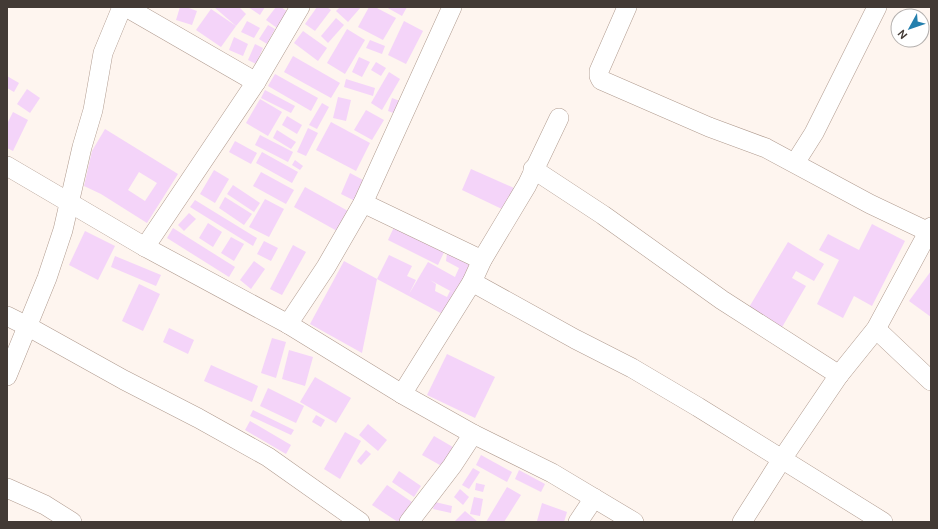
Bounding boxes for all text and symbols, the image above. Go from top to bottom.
north arrow [890,8,930,48]
text: N [894,27,910,42]

